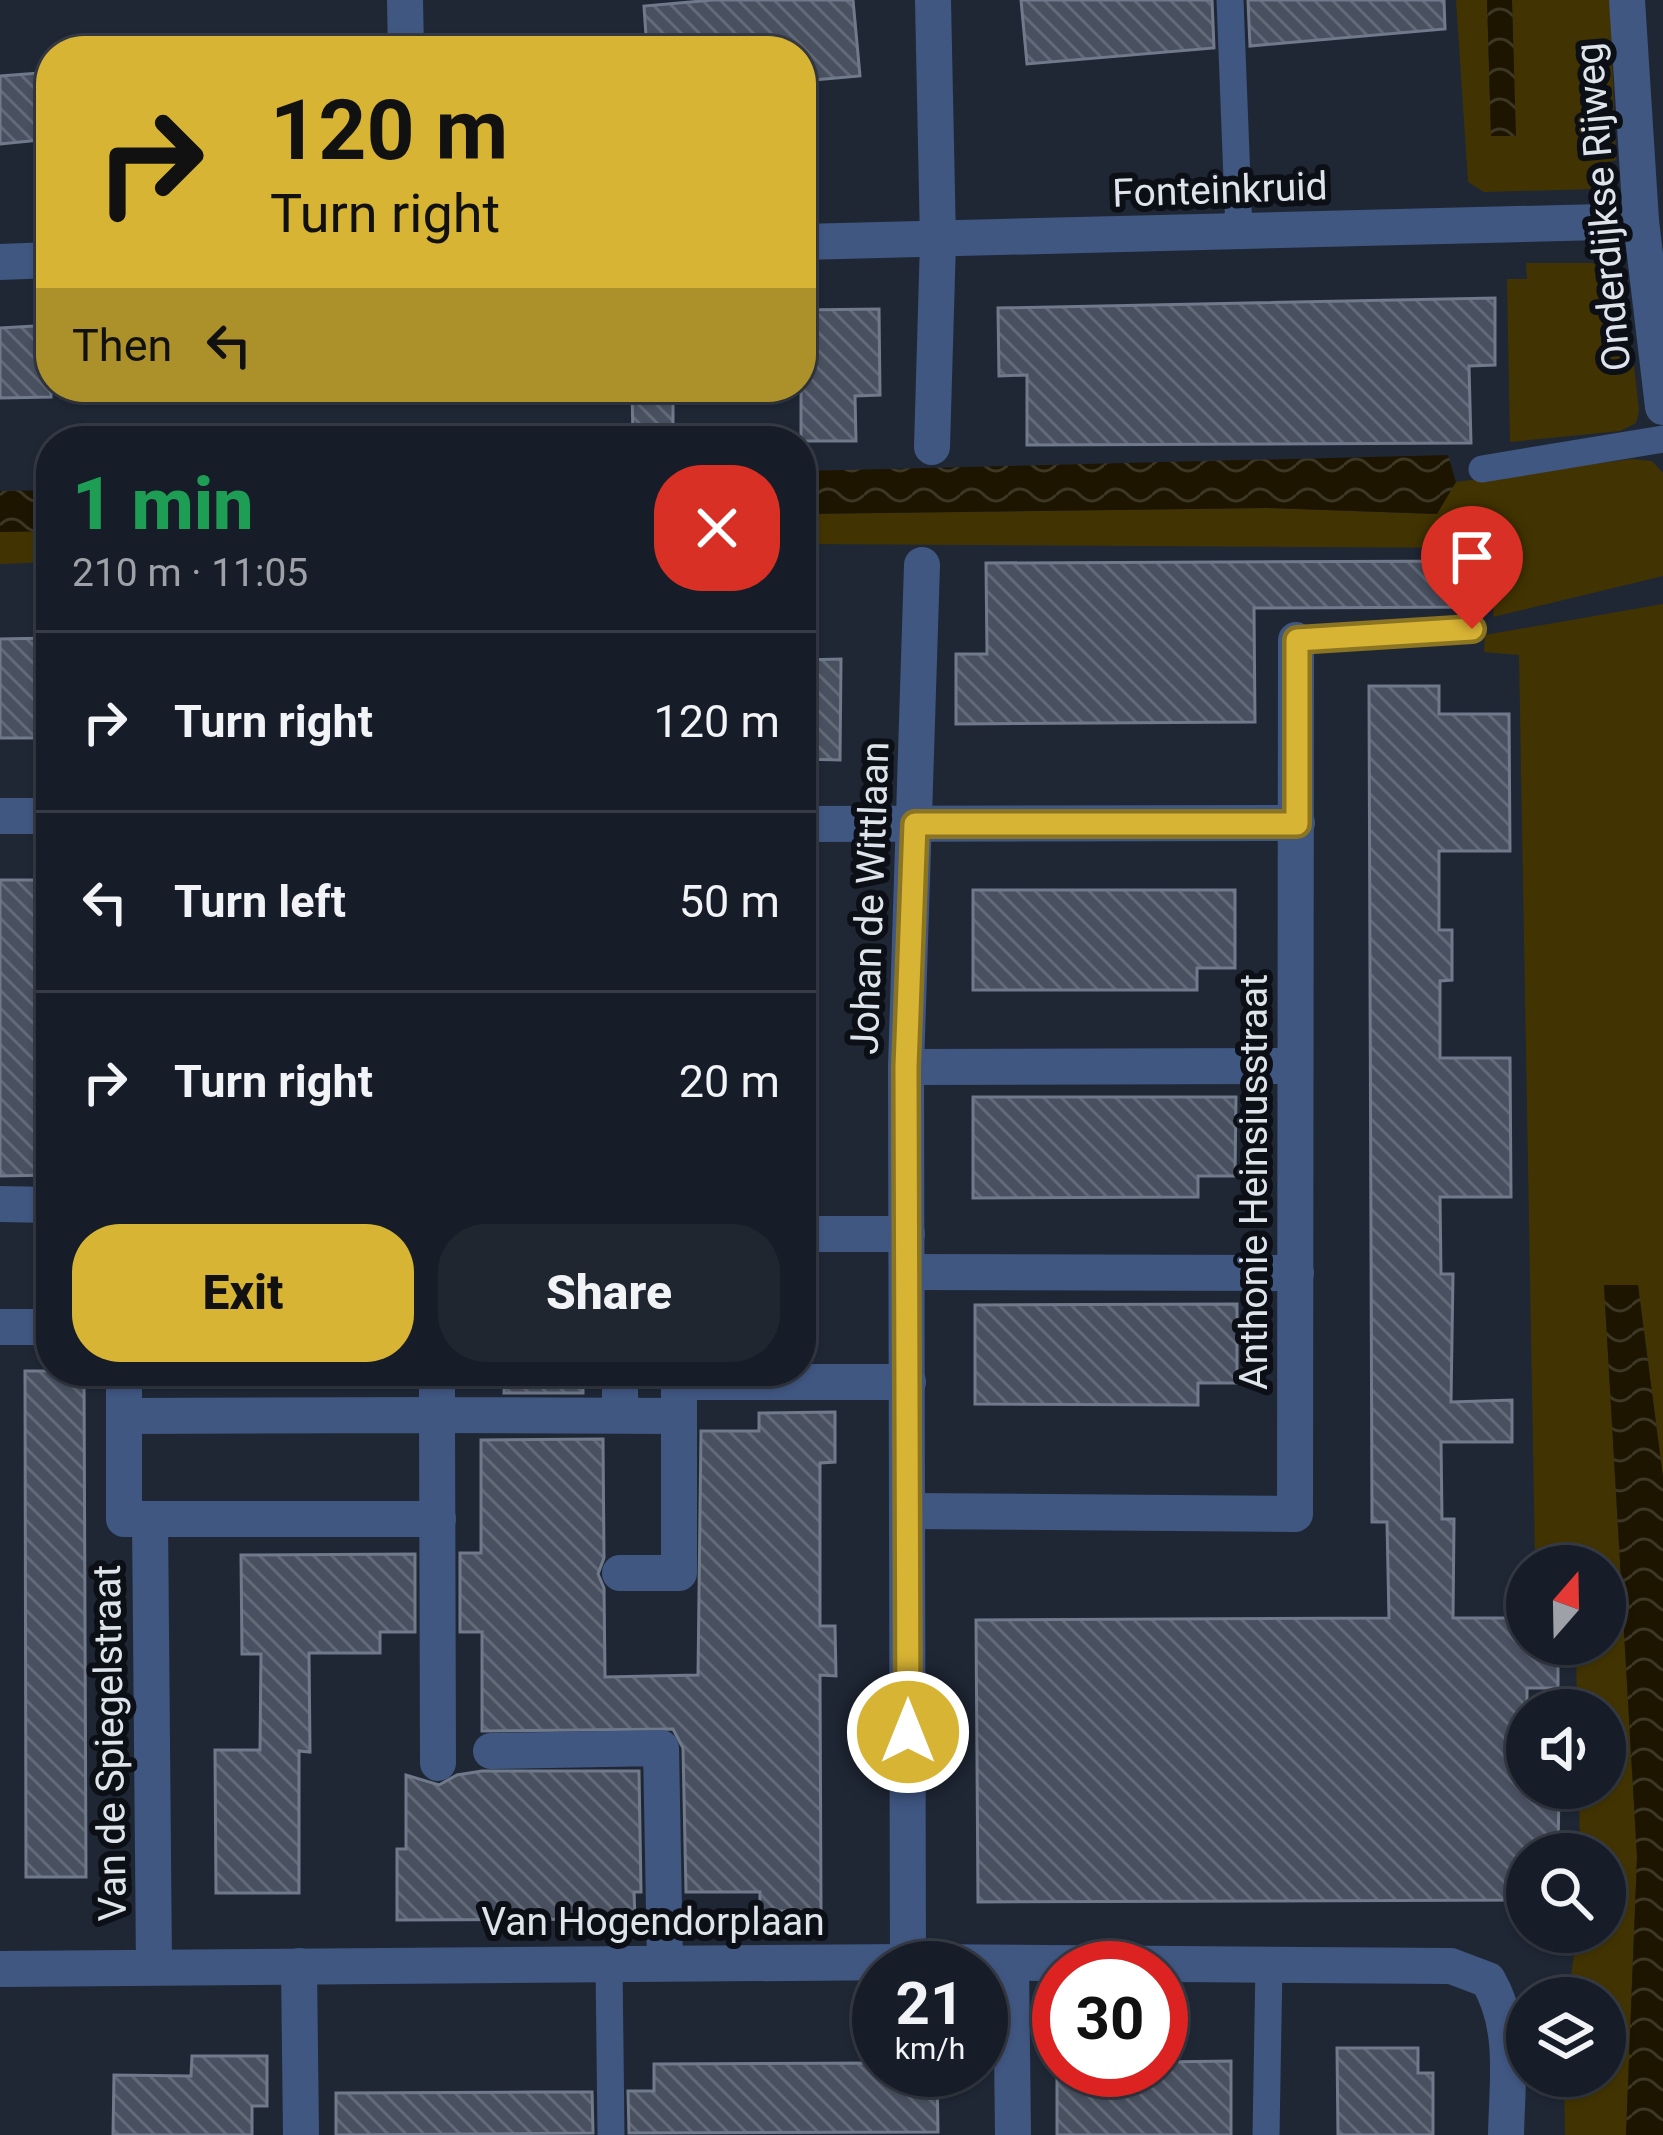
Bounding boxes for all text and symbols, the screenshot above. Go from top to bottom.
street label: Onderdijkse Rijweg [1566,41,1640,373]
text: 120 m [270,81,508,180]
icon: right [72,84,228,240]
street label: Fonteinkruid [1112,163,1328,217]
text: Turn right [270,182,500,245]
icon: left [196,312,262,378]
text: Then [72,319,172,372]
text: 1 min [72,462,254,547]
button: close [654,465,780,591]
pin [1421,506,1523,629]
icon: arrive [1439,524,1505,590]
text: 210 m · 11:05 [72,550,308,596]
icon: right [72,689,138,755]
text: Turn right [174,695,373,748]
text: 120 m [654,695,780,748]
street label: Johan de Wittlaan [842,741,898,1055]
icon: left [72,869,138,935]
text: Turn left [174,875,346,928]
text: 50 m [679,875,780,928]
street label: Anthonie Heinsiusstraat [1231,974,1277,1390]
icon: right [72,1049,138,1115]
text: Turn right [174,1055,373,1108]
text: 20 m [679,1055,780,1108]
button: Exit [72,1224,414,1362]
button: Share [438,1224,780,1362]
north arrow [1506,1545,1626,1665]
map controls [1506,1545,1626,2097]
street label: Van de Spiegelstraat [84,1564,136,1922]
position arrow [845,1669,971,1795]
button: sound [1506,1689,1626,1809]
button: search [1506,1833,1626,1953]
street label: Van Hogendorplaan [481,1899,825,1945]
speed limit sign: 30 [1032,1941,1188,2097]
text: 21 [896,1968,964,2039]
button: layers [1506,1977,1626,2097]
text: km/h [895,2031,965,2066]

